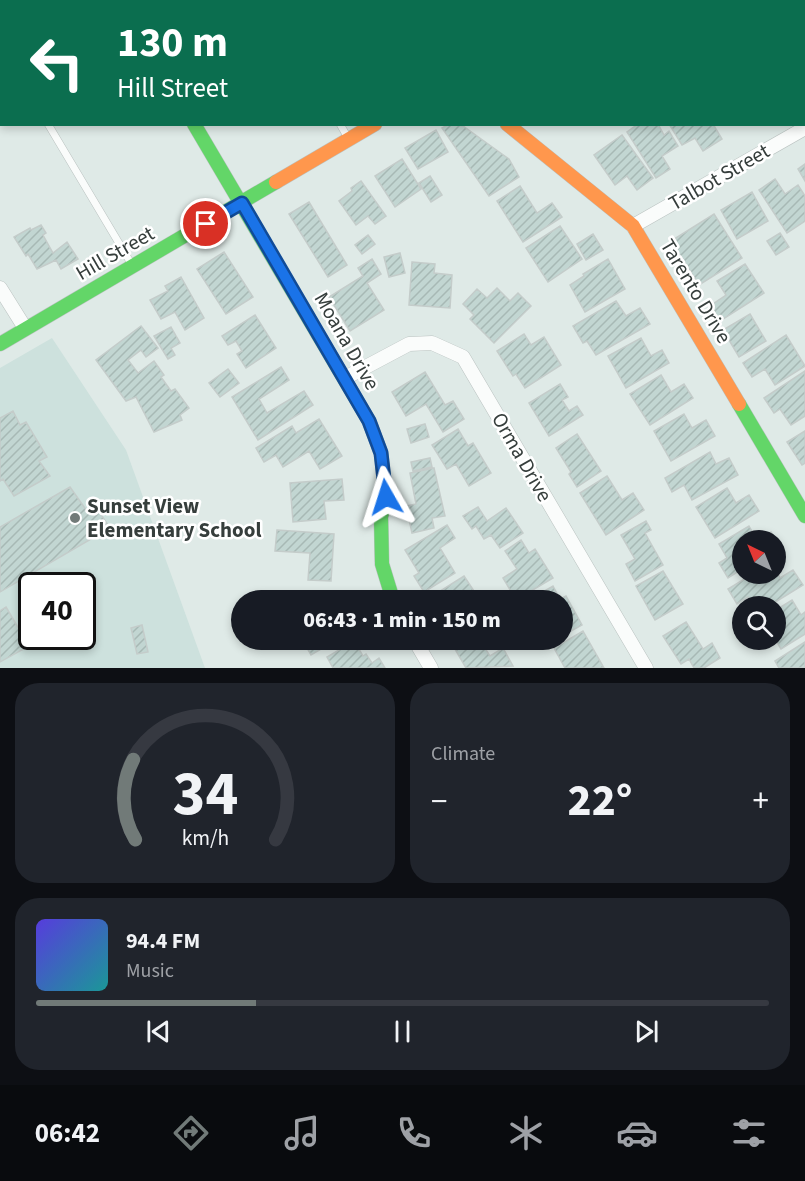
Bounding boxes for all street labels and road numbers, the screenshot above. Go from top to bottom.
street label: Talbot Street [663,136,775,218]
street label: Hill Street [70,218,160,288]
street label: Tarento Drive [653,233,739,349]
street label: Moana Drive [307,286,387,396]
street label: Orma Drive [484,407,560,507]

